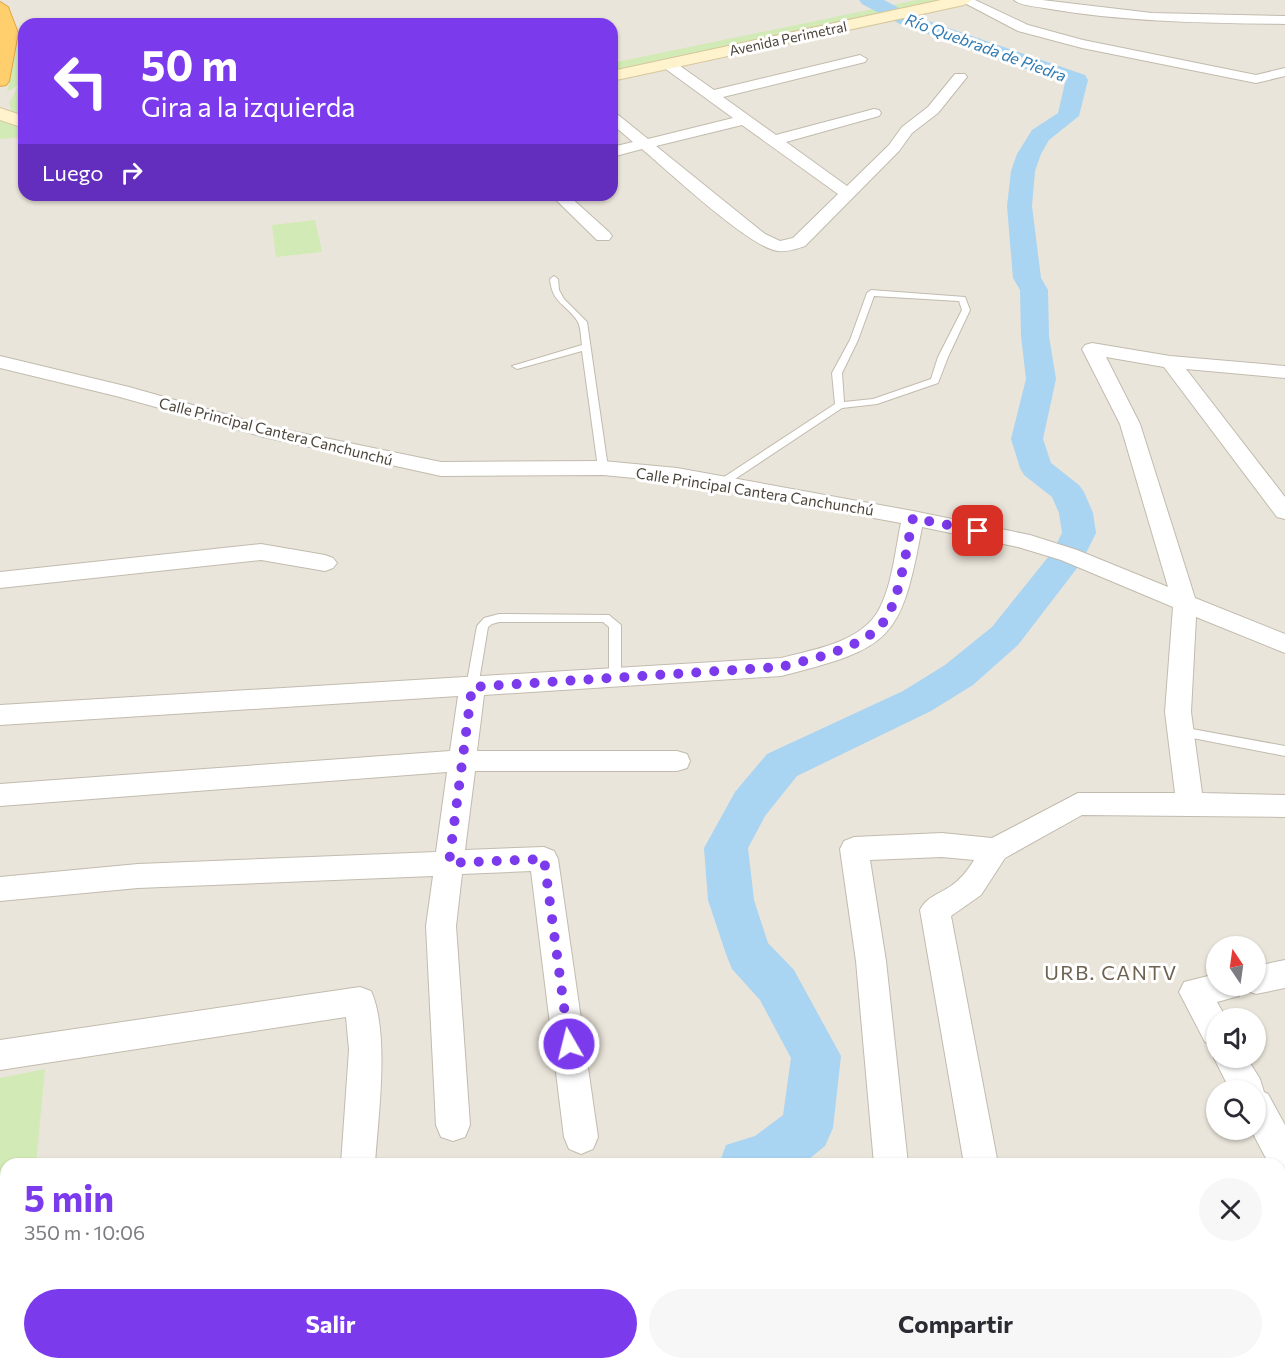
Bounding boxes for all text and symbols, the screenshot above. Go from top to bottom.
water label: Río Quebrada de Piedra [903,9,1069,85]
street label: Avenida Perimetral [728,17,848,59]
text: 50 m [141,38,238,90]
icon: left [42,42,120,120]
text: Gira a la izquierda [141,90,355,123]
icon: right [115,156,148,189]
text: Luego [42,159,103,186]
street label: Calle Principal Cantera Canchunchú [157,393,395,469]
street label: Calle Principal Cantera Canchunchú [635,463,875,519]
pin [952,505,1003,556]
icon: arrive [961,514,994,547]
north arrow [1206,936,1266,996]
map controls [1206,936,1266,1140]
district label: URB. CANTV [1044,960,1178,984]
button: sound [1206,1008,1266,1068]
position arrow [537,1012,601,1076]
button: search [1206,1080,1266,1140]
text: 5 min [24,1175,114,1219]
button: close [1199,1178,1262,1241]
text: 350 m · 10:06 [24,1220,145,1244]
button: Salir [24,1289,637,1358]
button: Compartir [649,1289,1262,1358]

